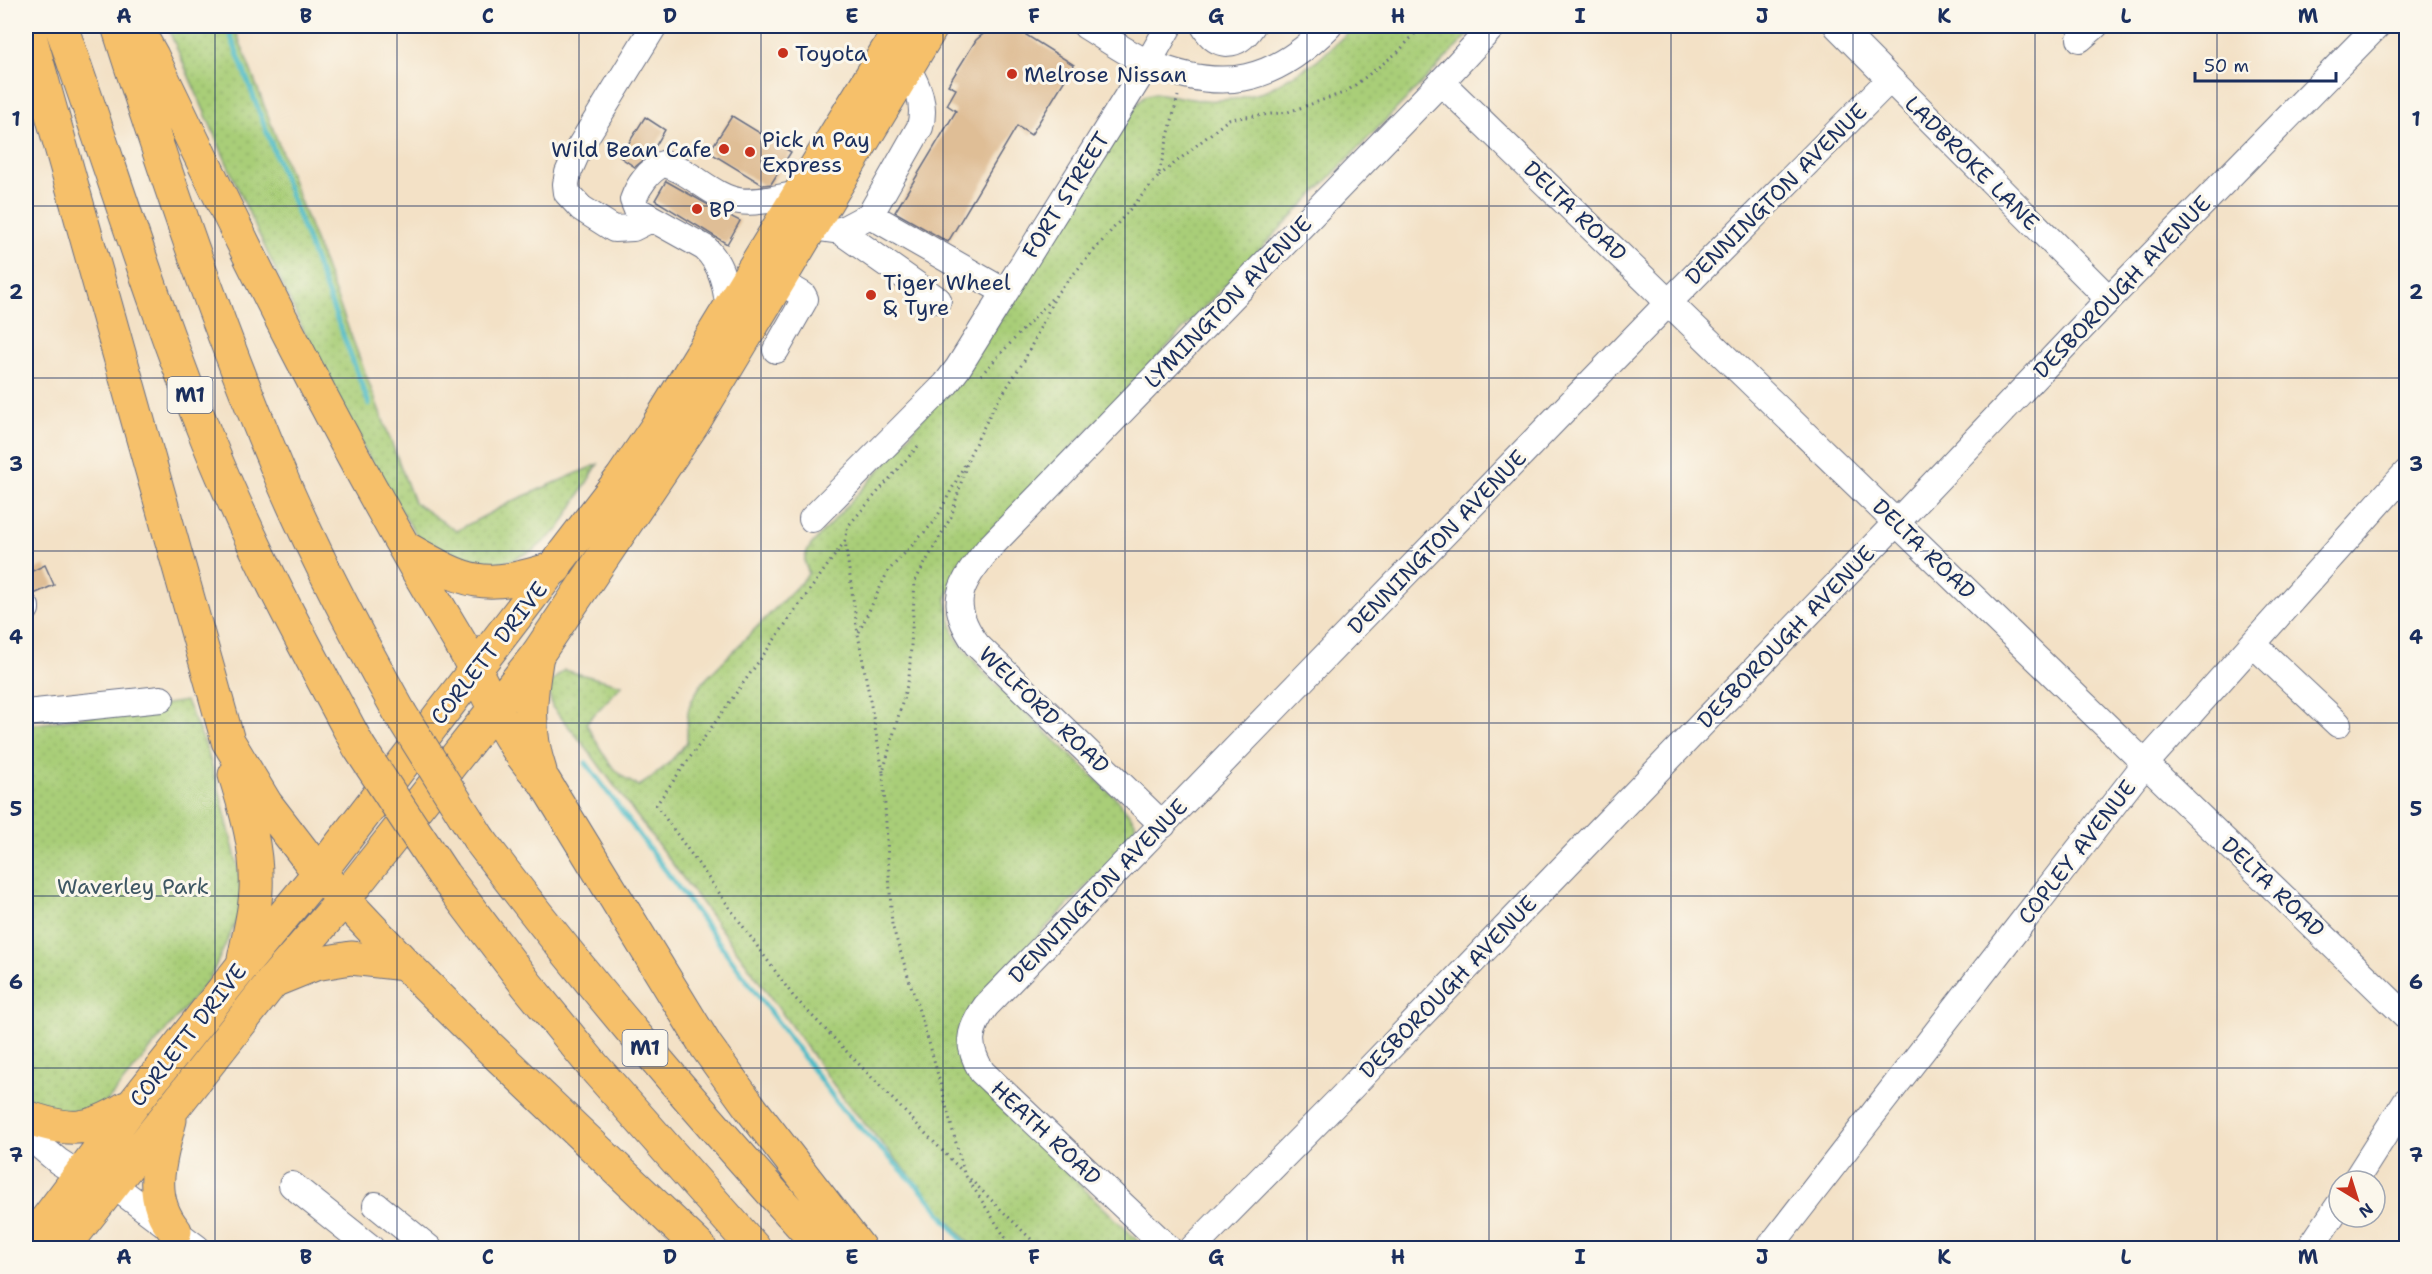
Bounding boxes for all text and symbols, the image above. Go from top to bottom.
text: A [116,3,132,29]
text: B [300,3,312,29]
text: C [482,3,494,29]
text: D [663,3,677,29]
text: E [845,3,859,29]
text: F [1028,3,1040,29]
text: G [1208,3,1224,29]
text: H [1391,3,1405,29]
text: I [1574,3,1586,29]
text: J [1756,3,1769,29]
text: K [1937,3,1951,29]
text: L [2121,3,2132,29]
text: M [2298,3,2319,29]
place label: Toyota [795,39,868,68]
scale bar [2195,45,2336,83]
marker: Toyota [776,46,790,60]
text: 50 m [2204,54,2249,78]
place label: Melrose Nissan [1024,60,1187,89]
marker: Melrose Nissan [1005,67,1019,81]
street label: LADBROKE LANE [1898,89,2046,237]
street label: DENNINGTON AVENUE [1679,97,1873,291]
text: 1 [11,106,21,132]
text: 1 [2411,106,2421,132]
place label: Pick n Pay Express [762,125,870,179]
street label: FORT STREET [1016,126,1117,264]
place label: Wild Bean Cafe [551,135,712,164]
marker: Wild Bean Cafe [717,142,731,156]
marker: Pick n Pay Express [743,145,757,159]
street label: DELTA ROAD [1517,154,1633,268]
street label: DESBOROUGH AVENUE [2027,189,2217,385]
place label: BP [709,195,735,224]
marker: BP [690,202,704,216]
street label: LYMINGTON AVENUE [1138,209,1318,395]
place label: Tiger Wheel & Tyre [883,268,1011,322]
text: 2 [9,279,23,305]
text: 2 [2409,279,2423,305]
marker: Tiger Wheel & Tyre [864,288,878,302]
road number: M1 [168,377,213,413]
street label: DENNINGTON AVENUE [1341,444,1533,640]
text: 3 [9,451,23,477]
text: 3 [2409,451,2423,477]
street label: DELTA ROAD [1866,492,1982,606]
street label: DESBOROUGH AVENUE [1691,539,1881,735]
street label: CORLETT DRIVE [424,576,554,730]
text: 4 [9,624,23,650]
text: 4 [2409,624,2423,650]
street label: WELFORD ROAD [972,640,1116,780]
street label: COPLEY AVENUE [2011,774,2143,930]
street label: DENNINGTON AVENUE [1002,793,1194,989]
text: 5 [10,796,22,822]
text: 5 [2410,796,2422,822]
street label: DELTA ROAD [2215,830,2331,944]
park label: Waverley Park [57,872,209,901]
street label: DESBOROUGH AVENUE [1353,889,1543,1085]
street label: CORLETT DRIVE [123,958,253,1112]
text: 6 [9,969,23,995]
text: 6 [2409,969,2423,995]
road number: M1 [622,1030,668,1066]
street label: HEATH ROAD [985,1074,1107,1192]
text: 7 [9,1142,23,1168]
text: 7 [2409,1142,2423,1168]
north arrow [2327,1169,2387,1229]
text: N [2354,1198,2377,1223]
text: A [116,1244,132,1270]
text: B [300,1244,312,1270]
text: C [482,1244,494,1270]
text: D [663,1244,677,1270]
text: E [845,1244,859,1270]
text: F [1028,1244,1040,1270]
text: G [1208,1244,1224,1270]
text: H [1391,1244,1405,1270]
text: I [1574,1244,1586,1270]
text: J [1756,1244,1769,1270]
text: K [1937,1244,1951,1270]
text: L [2121,1244,2132,1270]
text: M [2298,1244,2319,1270]

